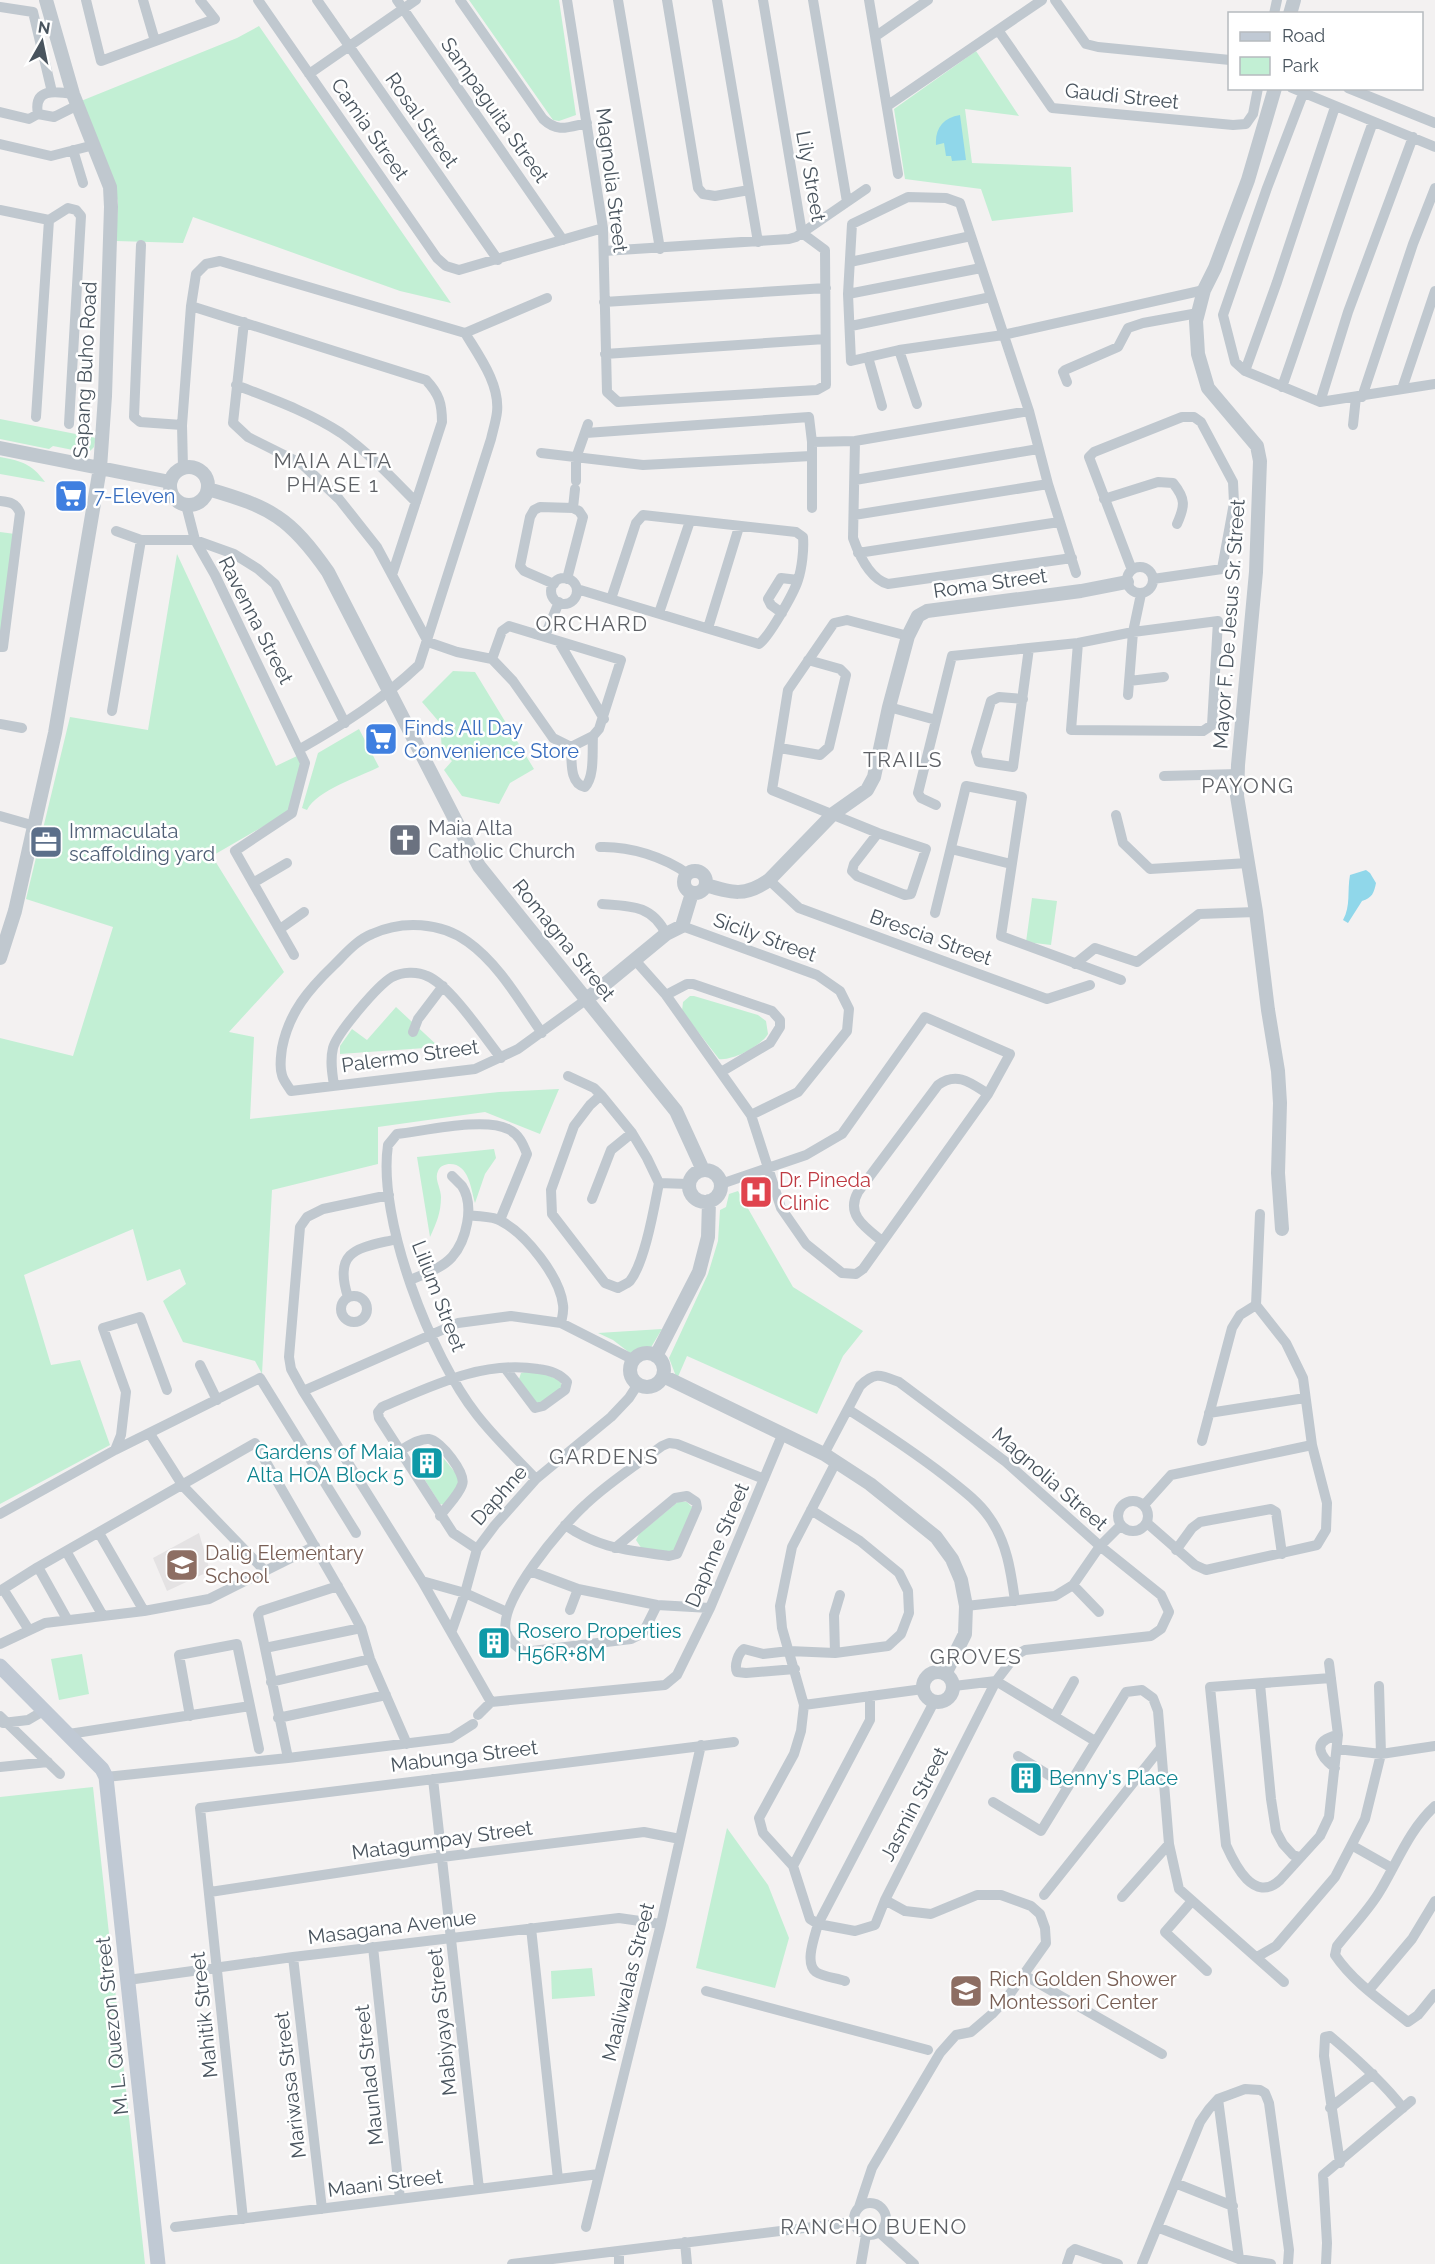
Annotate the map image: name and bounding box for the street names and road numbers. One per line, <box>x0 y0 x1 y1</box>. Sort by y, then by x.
street label: Sampaguita Street <box>436 33 554 187</box>
street label: Rosal Street <box>380 68 464 172</box>
street label: Camia Street <box>326 73 414 185</box>
street label: Gaudi Street <box>1064 78 1180 114</box>
street label: Magnolia Street <box>591 106 633 254</box>
street label: Lily Street <box>791 129 831 224</box>
street label: Sapang Buho Road <box>68 281 102 459</box>
street label: Mayor F. De Jesus Sr. Street <box>1208 498 1250 750</box>
street label: Ravenna Street <box>213 552 299 688</box>
street label: Roma Street <box>932 563 1049 603</box>
street label: Romagna Street <box>508 874 621 1006</box>
street label: Brescia Street <box>867 904 996 970</box>
street label: Sicily Street <box>710 907 820 967</box>
street label: Palermo Street <box>340 1034 480 1078</box>
street label: Lilium Street <box>407 1237 471 1355</box>
street label: Magnolia Street <box>987 1422 1113 1536</box>
street label: Daphne <box>466 1460 532 1530</box>
street label: Daphne Street <box>680 1479 754 1611</box>
street label: Mabunga Street <box>389 1735 539 1777</box>
street label: Jasmin Street <box>875 1743 953 1865</box>
street label: Matagumpay Street <box>350 1815 534 1865</box>
street label: Maaliwalas Street <box>597 1900 659 2064</box>
street label: Masagana Avenue <box>306 1905 478 1949</box>
street label: M. L. Quezon Street <box>91 1935 133 2116</box>
street label: Mabiyaya Street <box>422 1947 462 2097</box>
street label: Mahitik Street <box>185 1951 223 2079</box>
street label: Maunlad Street <box>350 2003 388 2146</box>
street label: Mariwasa Street <box>269 2010 311 2160</box>
street label: Maani Street <box>326 2164 444 2202</box>

